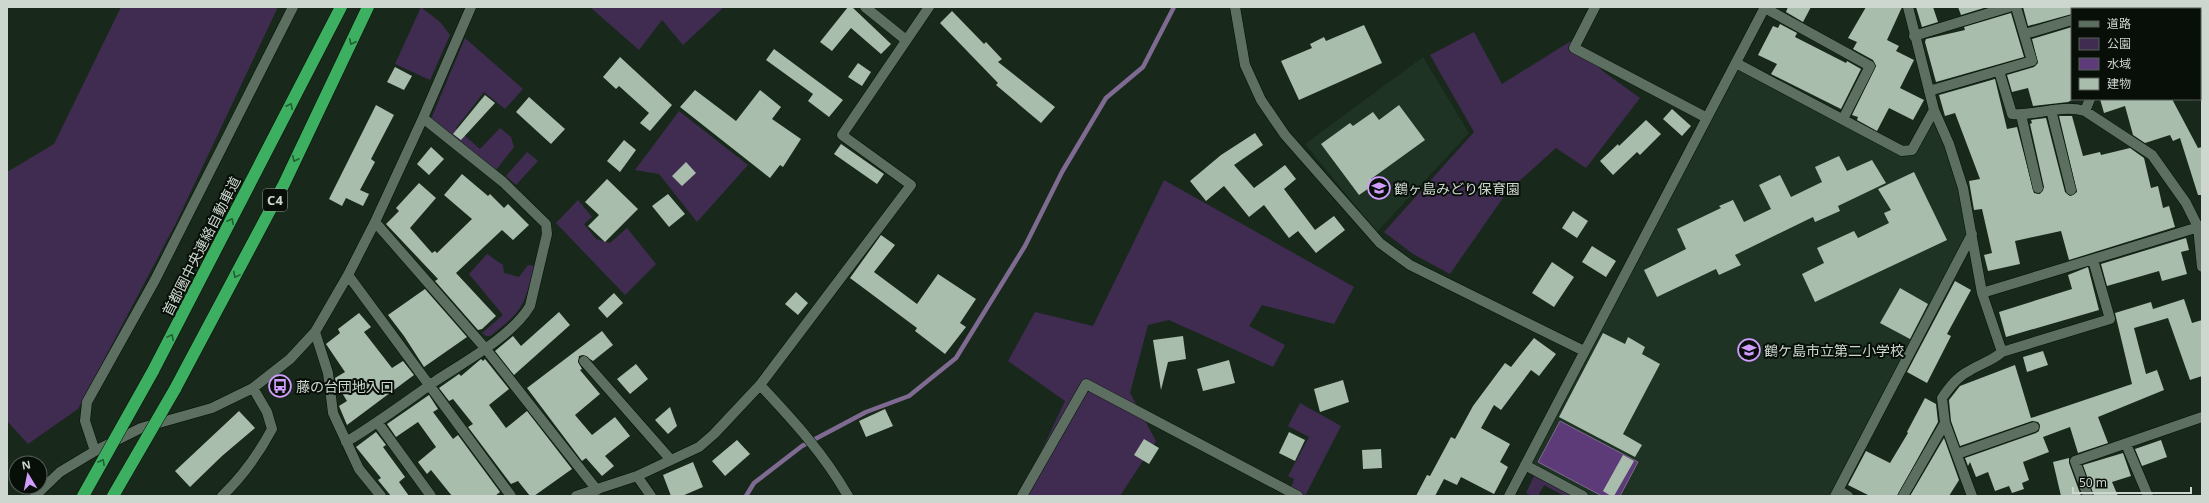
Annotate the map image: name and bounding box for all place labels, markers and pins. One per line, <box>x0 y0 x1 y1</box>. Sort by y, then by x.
school or university icon: 鶴ヶ島みどり保育園 <box>1366 175 1392 201</box>
place label: 鶴ヶ島みどり保育園 <box>1394 179 1520 198</box>
school or university icon: 鶴ケ島市立第二小学校 <box>1736 337 1762 363</box>
place label: 鶴ケ島市立第二小学校 <box>1764 341 1904 360</box>
bus stop icon: 藤の台団地入口 <box>267 373 293 399</box>
place label: 藤の台団地入口 <box>296 377 394 396</box>

